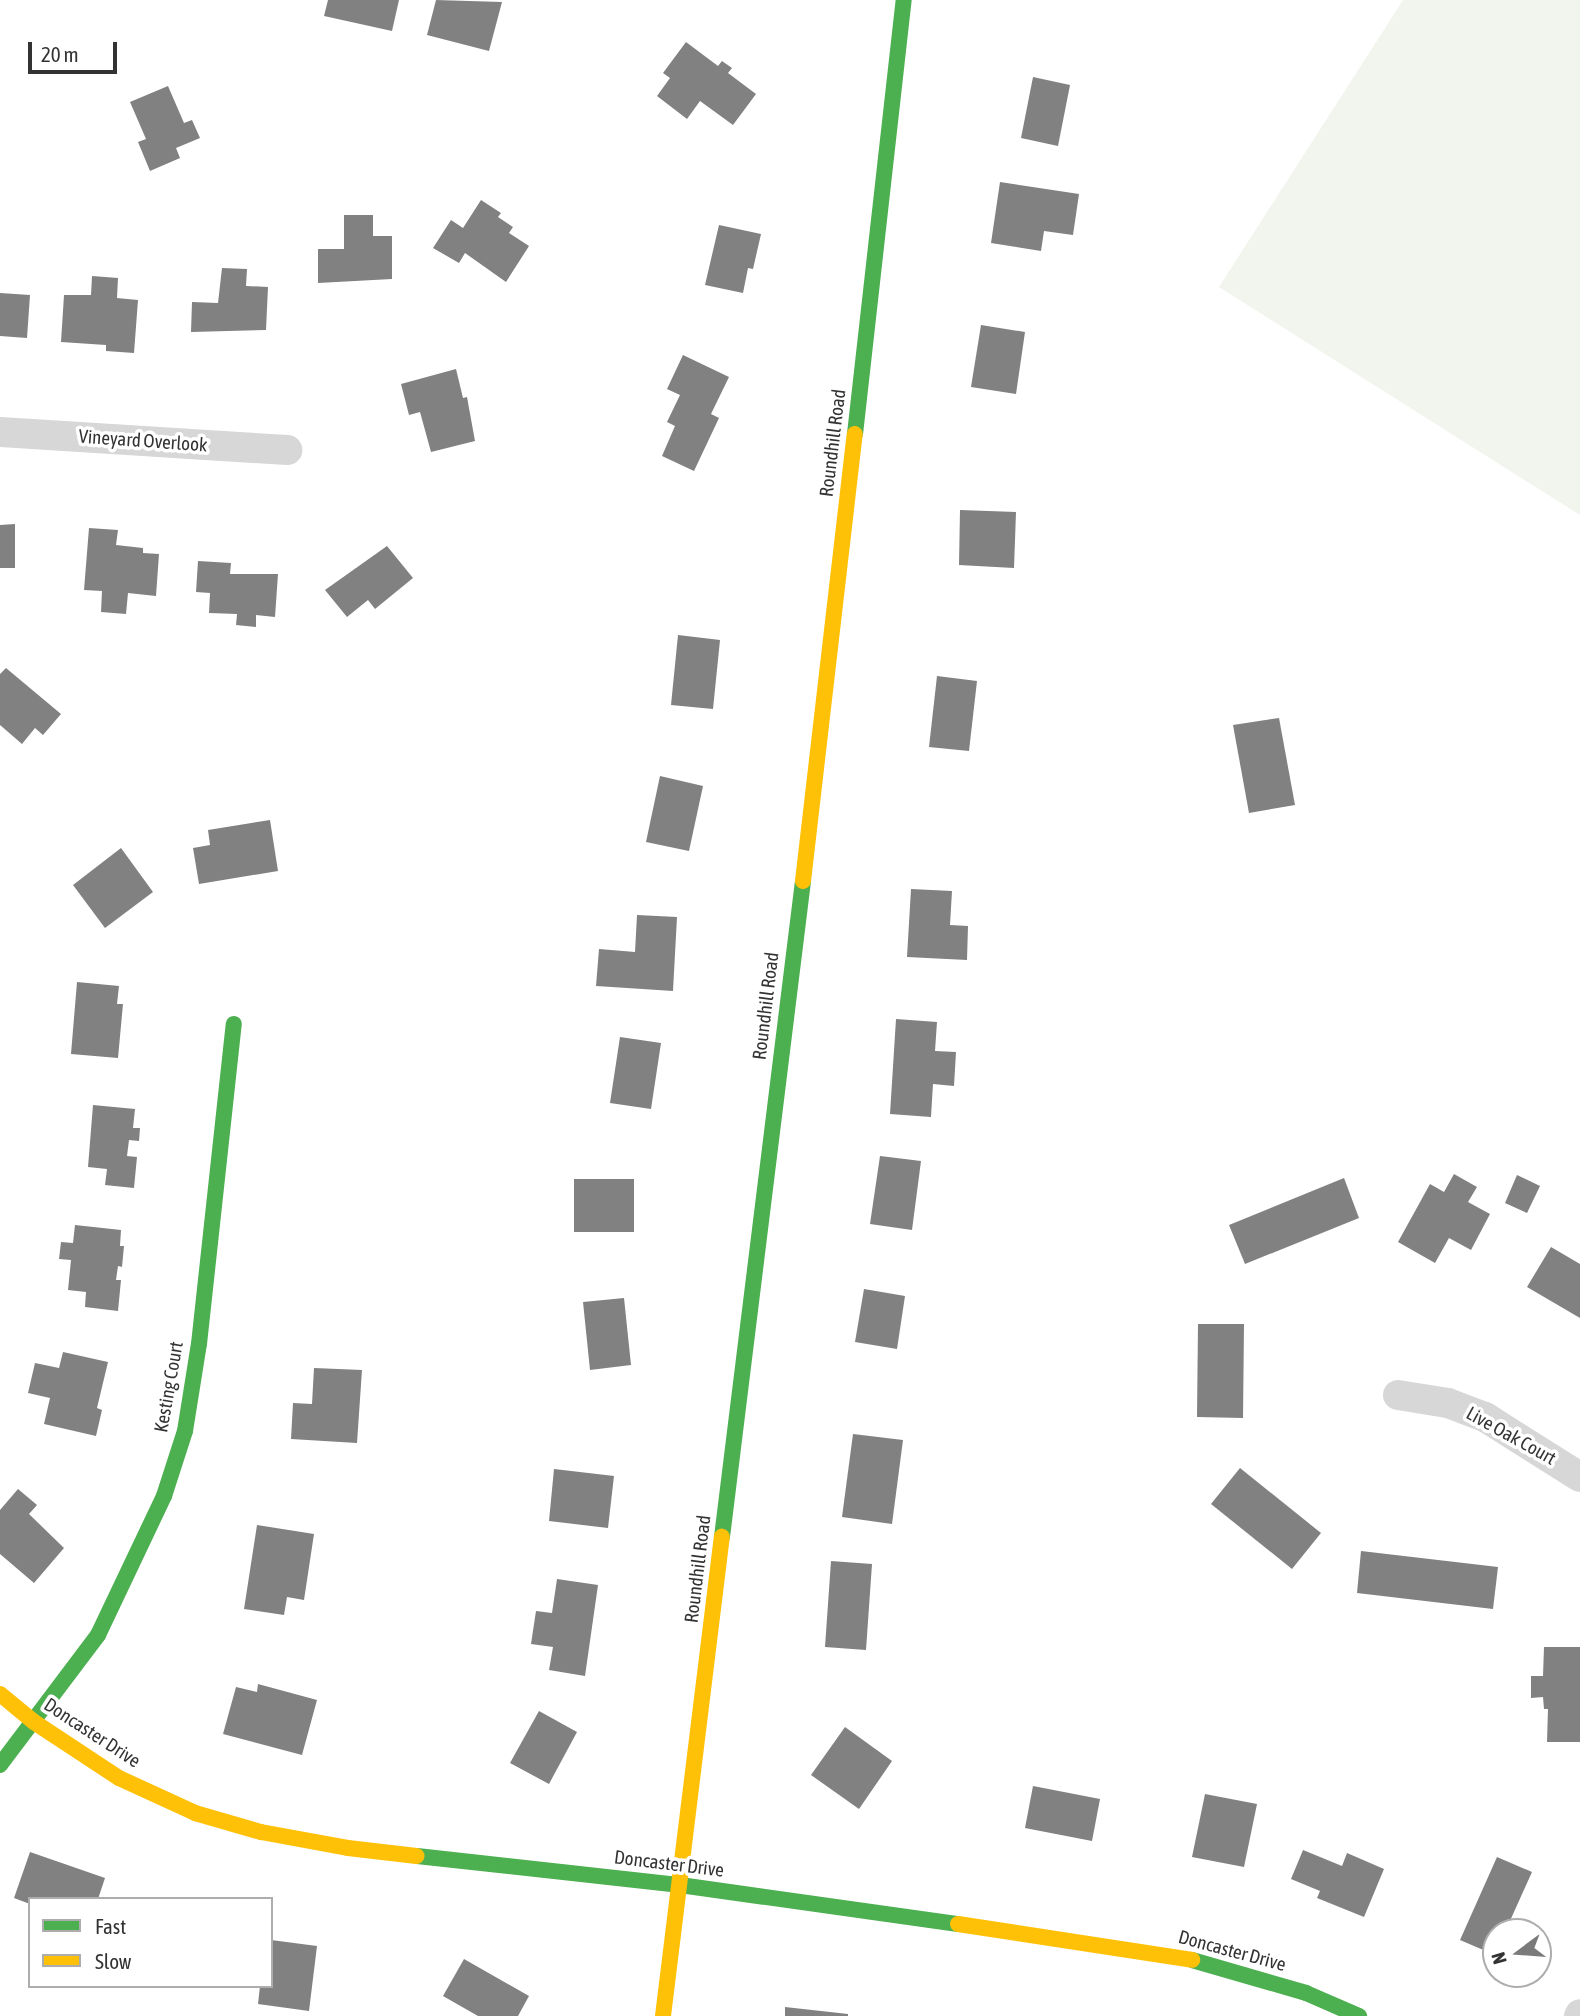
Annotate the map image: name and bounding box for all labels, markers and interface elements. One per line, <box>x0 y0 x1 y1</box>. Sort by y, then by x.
scale bar <box>32 28 121 72</box>
text: 20 m <box>41 42 79 66</box>
street label: Roundhill Road <box>815 388 851 498</box>
street label: Vineyard Overlook <box>78 425 208 457</box>
street label: Roundhill Road <box>748 951 784 1061</box>
street label: Kesting Court <box>150 1340 188 1434</box>
street label: Live Oak Court <box>1462 1402 1560 1470</box>
street label: Roundhill Road <box>680 1514 716 1624</box>
street label: Doncaster Drive <box>40 1693 144 1773</box>
street label: Doncaster Drive <box>613 1846 725 1882</box>
legend <box>28 1897 273 1988</box>
text: Fast <box>95 1914 126 1938</box>
north arrow <box>1482 1918 1552 1988</box>
street label: Doncaster Drive <box>1176 1926 1288 1976</box>
text: Slow <box>95 1949 131 1973</box>
text: N <box>1487 1950 1511 1967</box>

